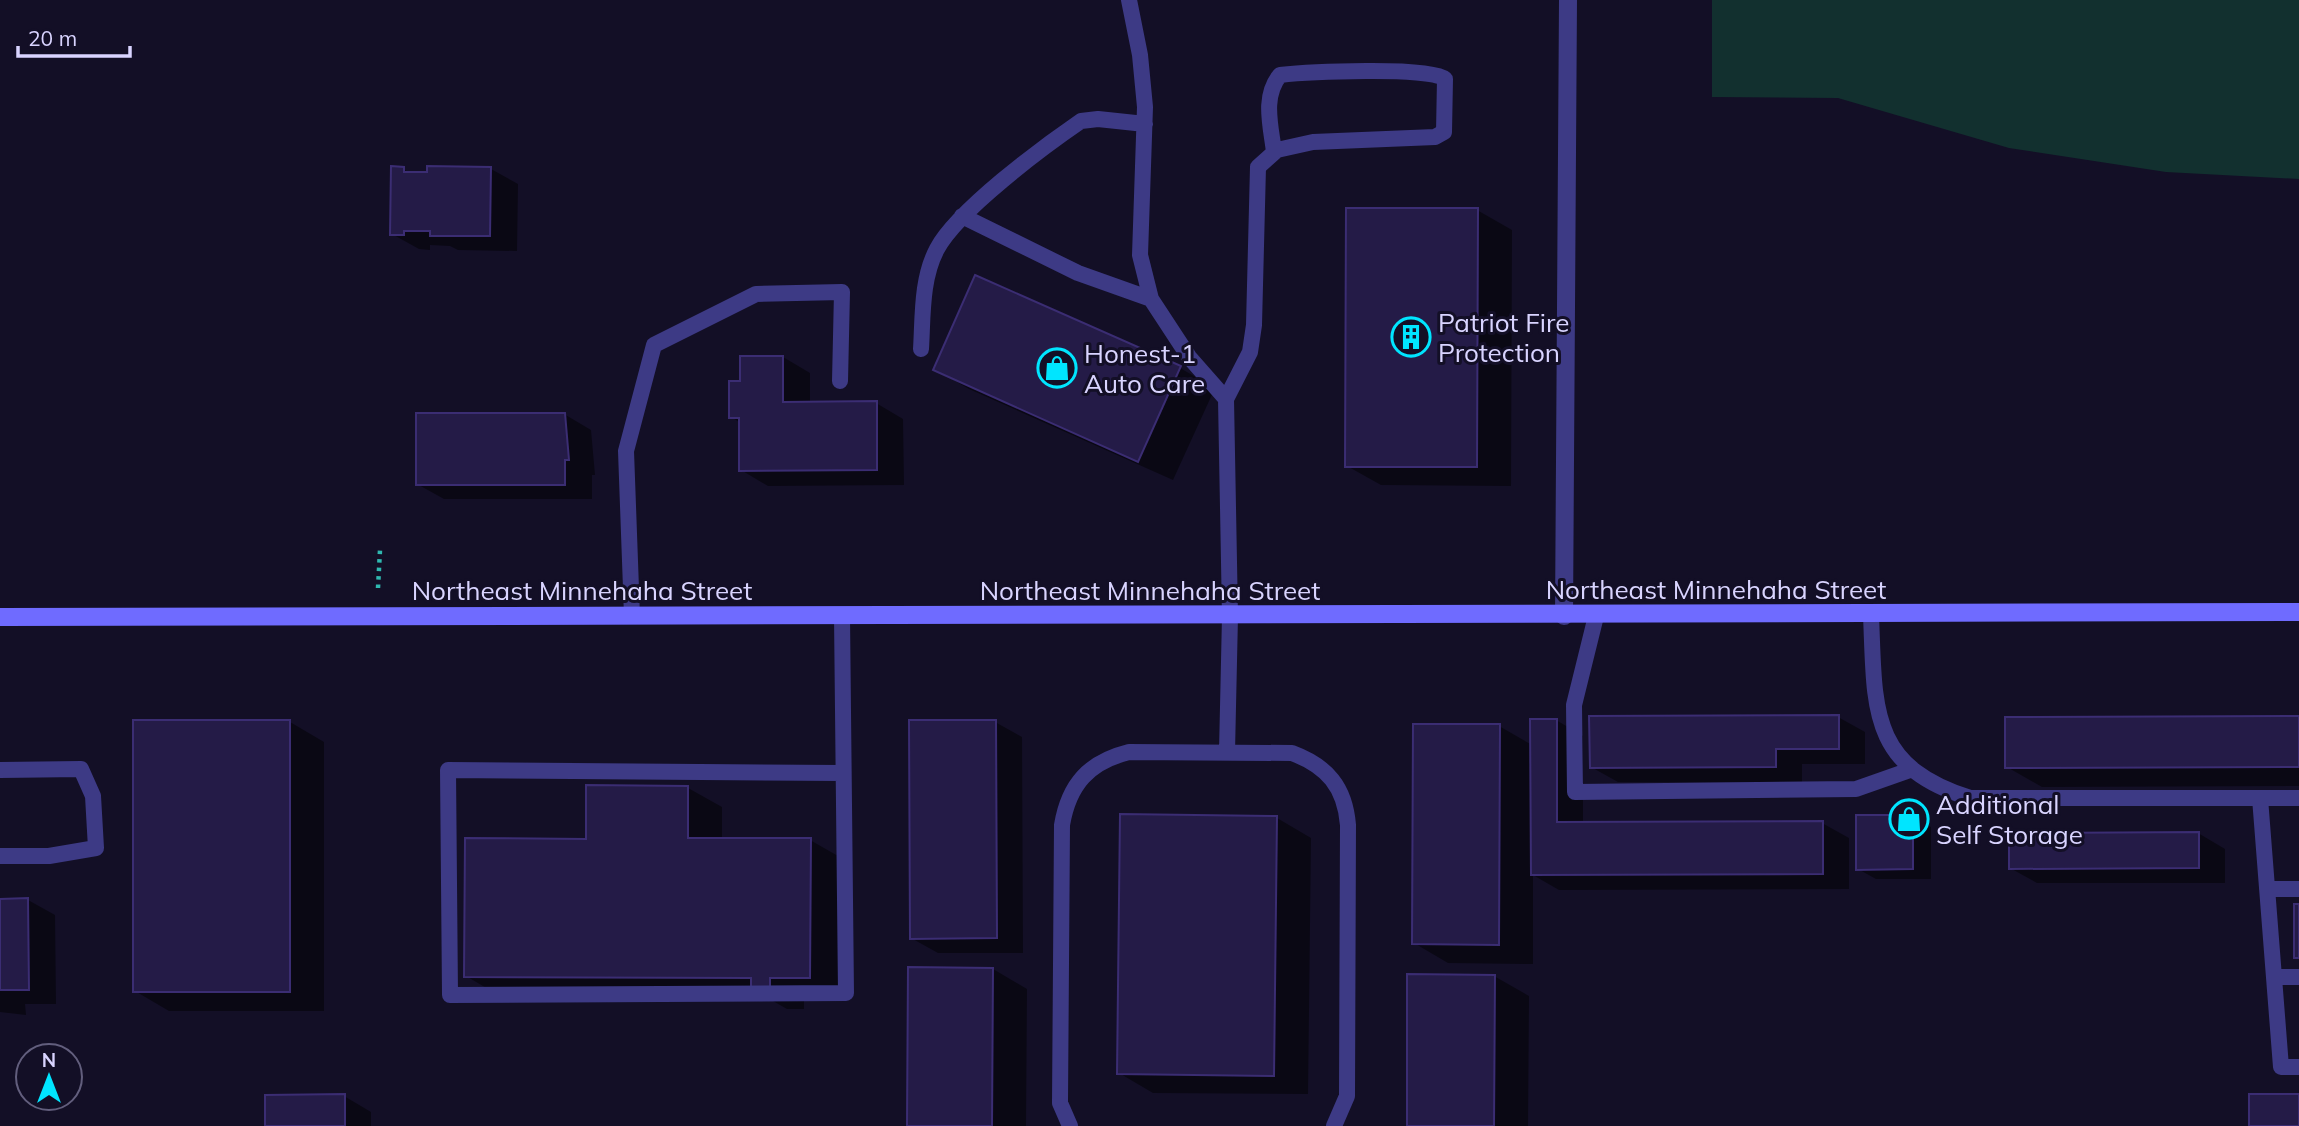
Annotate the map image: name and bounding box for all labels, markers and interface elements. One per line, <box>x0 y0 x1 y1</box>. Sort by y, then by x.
scale bar <box>18 14 130 58</box>
text: 20 m <box>28 25 77 51</box>
place label: Patriot Fire Protection <box>1438 306 1569 369</box>
building icon: Patriot Fire Protection <box>1390 316 1432 358</box>
place label: Honest-1 Auto Care <box>1084 337 1205 400</box>
shop icon: Honest-1 Auto Care <box>1036 347 1078 389</box>
street label: Northeast Minnehaha Street <box>1546 573 1886 606</box>
street label: Northeast Minnehaha Street <box>412 574 752 607</box>
street label: Northeast Minnehaha Street <box>980 574 1320 607</box>
place label: Additional Self Storage <box>1936 788 2083 851</box>
shop icon: Additional Self Storage <box>1888 798 1930 840</box>
north arrow <box>14 1042 84 1112</box>
text: N <box>42 1048 56 1072</box>

